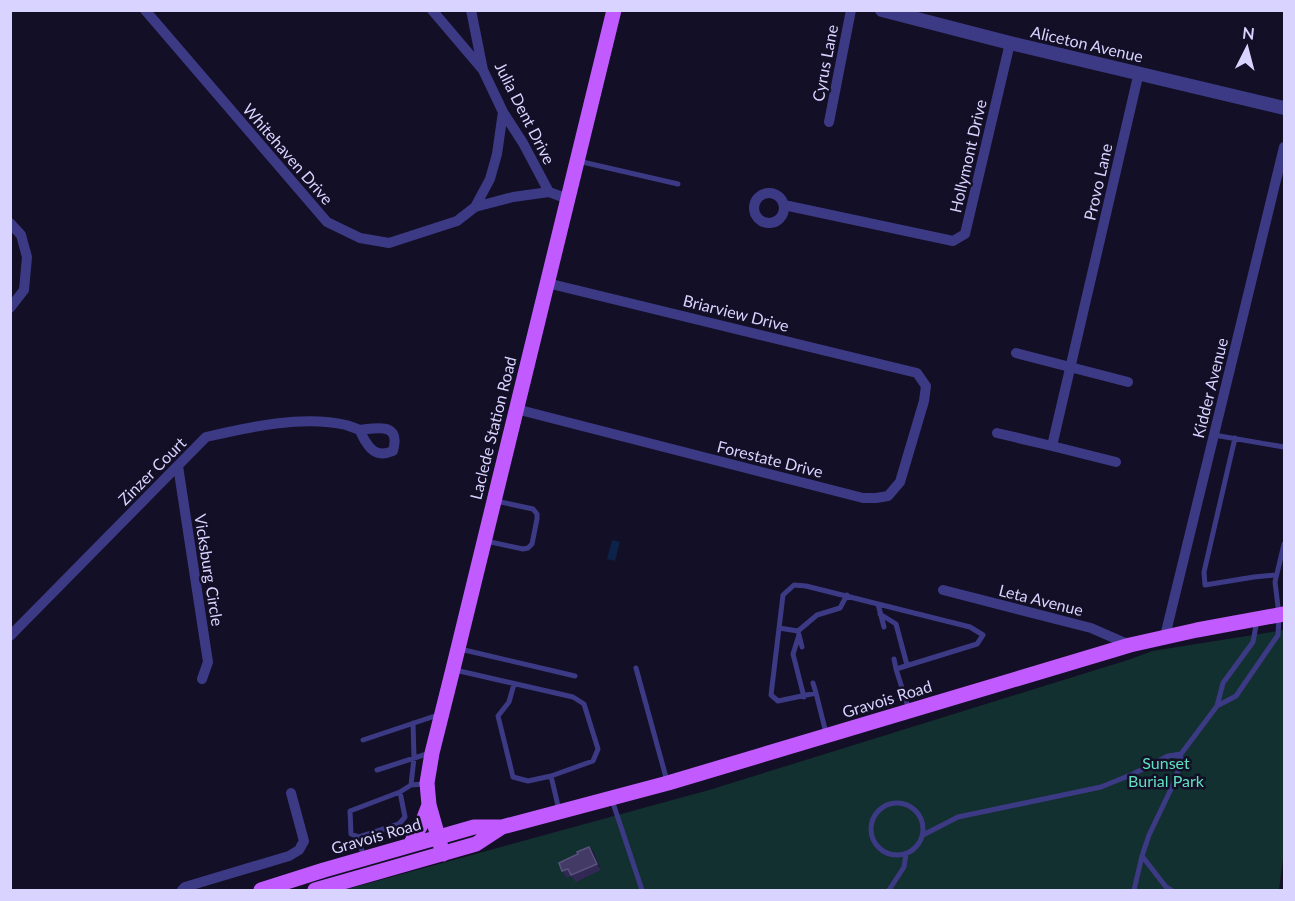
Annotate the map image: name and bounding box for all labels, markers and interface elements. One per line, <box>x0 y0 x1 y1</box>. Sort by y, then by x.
north arrow <box>1217 18 1277 78</box>
street label: Aliceton Avenue <box>1029 21 1145 66</box>
text: N <box>1241 22 1256 43</box>
street label: Cyrus Lane <box>808 23 841 103</box>
street label: Julia Dent Drive <box>491 58 559 167</box>
street label: Hollymont Drive <box>945 97 990 214</box>
street label: Whitehaven Drive <box>239 99 337 208</box>
street label: Provo Lane <box>1079 141 1116 222</box>
street label: Briarview Drive <box>681 290 791 335</box>
street label: Kidder Avenue <box>1188 336 1231 440</box>
street label: Laclede Station Road <box>466 354 520 501</box>
street label: Zinzer Court <box>114 433 190 508</box>
street label: Forestate Drive <box>715 436 825 481</box>
street label: Vicksburg Circle <box>191 513 228 627</box>
street label: Leta Avenue <box>997 580 1085 619</box>
street label: Gravois Road <box>840 676 934 721</box>
park label: Sunset Burial Park <box>1128 753 1205 790</box>
street label: Gravois Road <box>329 814 423 857</box>

